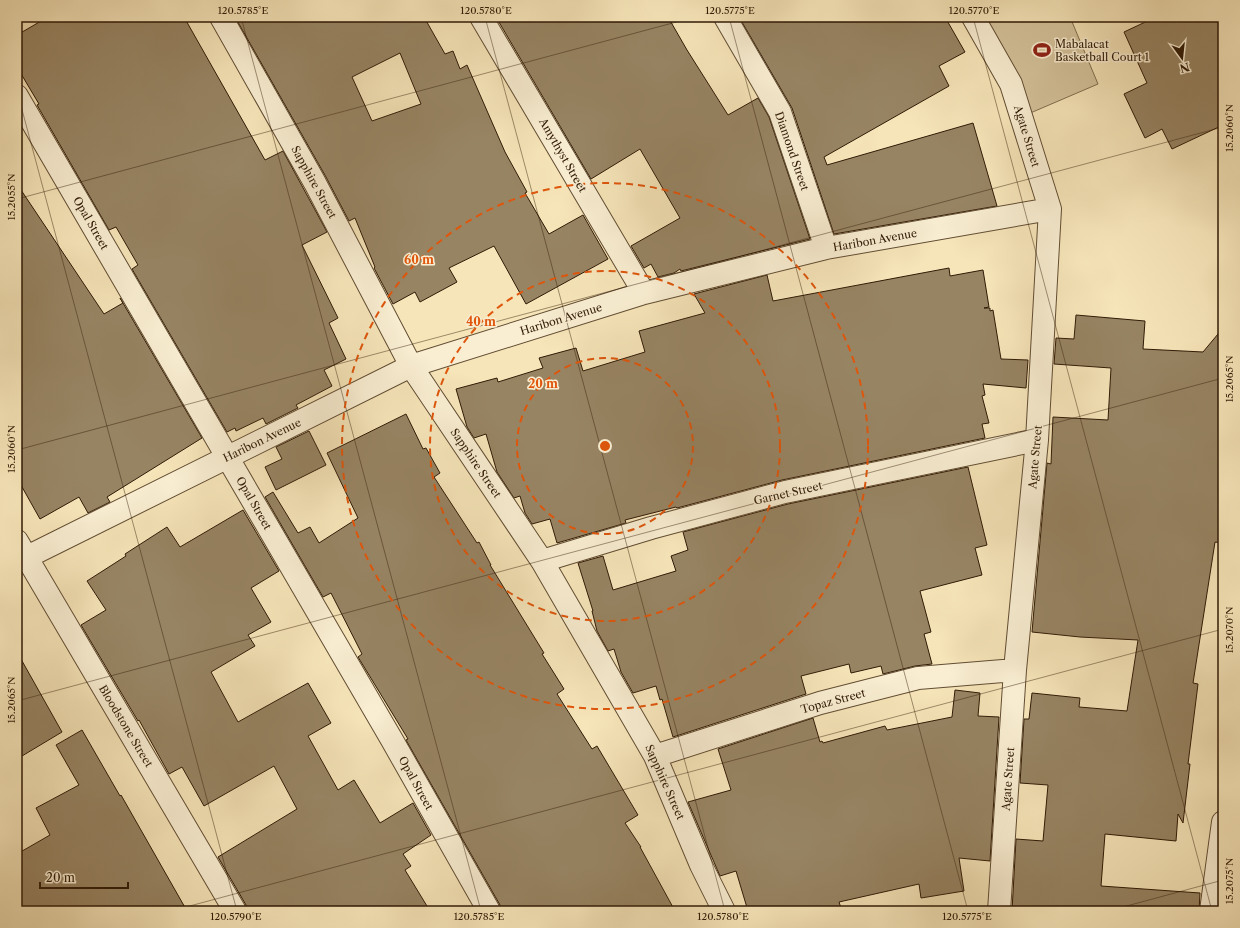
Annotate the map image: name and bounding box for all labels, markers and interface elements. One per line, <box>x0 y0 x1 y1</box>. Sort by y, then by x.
text: 120.5785°E <box>218 4 268 17</box>
text: 120.5780°E <box>460 4 512 17</box>
text: 120.5775°E <box>705 4 755 17</box>
text: 120.5770°E <box>949 4 999 17</box>
place label: Mabalacat Basketball Court 1 <box>1055 37 1150 64</box>
north arrow <box>1162 38 1202 78</box>
sports icon: Mabalacat Basketball Court 1 <box>1032 40 1052 60</box>
text: N <box>1178 60 1191 76</box>
street label: Agate Street <box>1011 102 1043 169</box>
text: 15.2060°N <box>1223 104 1236 152</box>
street label: Diamond Street <box>772 110 812 192</box>
street label: Amythyst Street <box>536 115 590 195</box>
street label: Sapphire Street <box>288 143 340 221</box>
text: 15.2055°N <box>5 174 18 220</box>
street label: Opal Street <box>70 194 112 252</box>
street label: Haribon Avenue <box>832 226 918 254</box>
text: 60 m <box>404 252 434 267</box>
street label: Haribon Avenue <box>518 300 604 338</box>
text: 40 m <box>466 314 496 329</box>
text: 15.2065°N <box>1223 355 1236 403</box>
text: 20 m <box>528 376 558 391</box>
street label: Haribon Avenue <box>221 415 303 465</box>
street label: Agate Street <box>1025 424 1045 490</box>
text: 15.2060°N <box>5 425 18 473</box>
street label: Sapphire Street <box>448 426 504 501</box>
centre of rings <box>598 439 612 453</box>
street label: Opal Street <box>233 474 275 532</box>
street label: Garnet Street <box>752 478 824 508</box>
text: 15.2070°N <box>1223 606 1236 654</box>
text: 15.2065°N <box>5 676 18 724</box>
street label: Bloodstone Street <box>96 682 156 770</box>
street label: Topaz Street <box>799 686 867 716</box>
street label: Sapphire Street <box>642 742 688 822</box>
street label: Agate Street <box>999 747 1017 812</box>
street label: Opal Street <box>396 754 437 812</box>
text: 15.2075°N <box>1223 858 1236 904</box>
scale bar <box>40 864 128 890</box>
text: 20 m <box>46 870 75 885</box>
text: 120.5790°E <box>210 910 262 923</box>
text: 120.5785°E <box>454 910 504 923</box>
text: 120.5780°E <box>697 910 749 923</box>
text: 120.5775°E <box>942 910 992 923</box>

